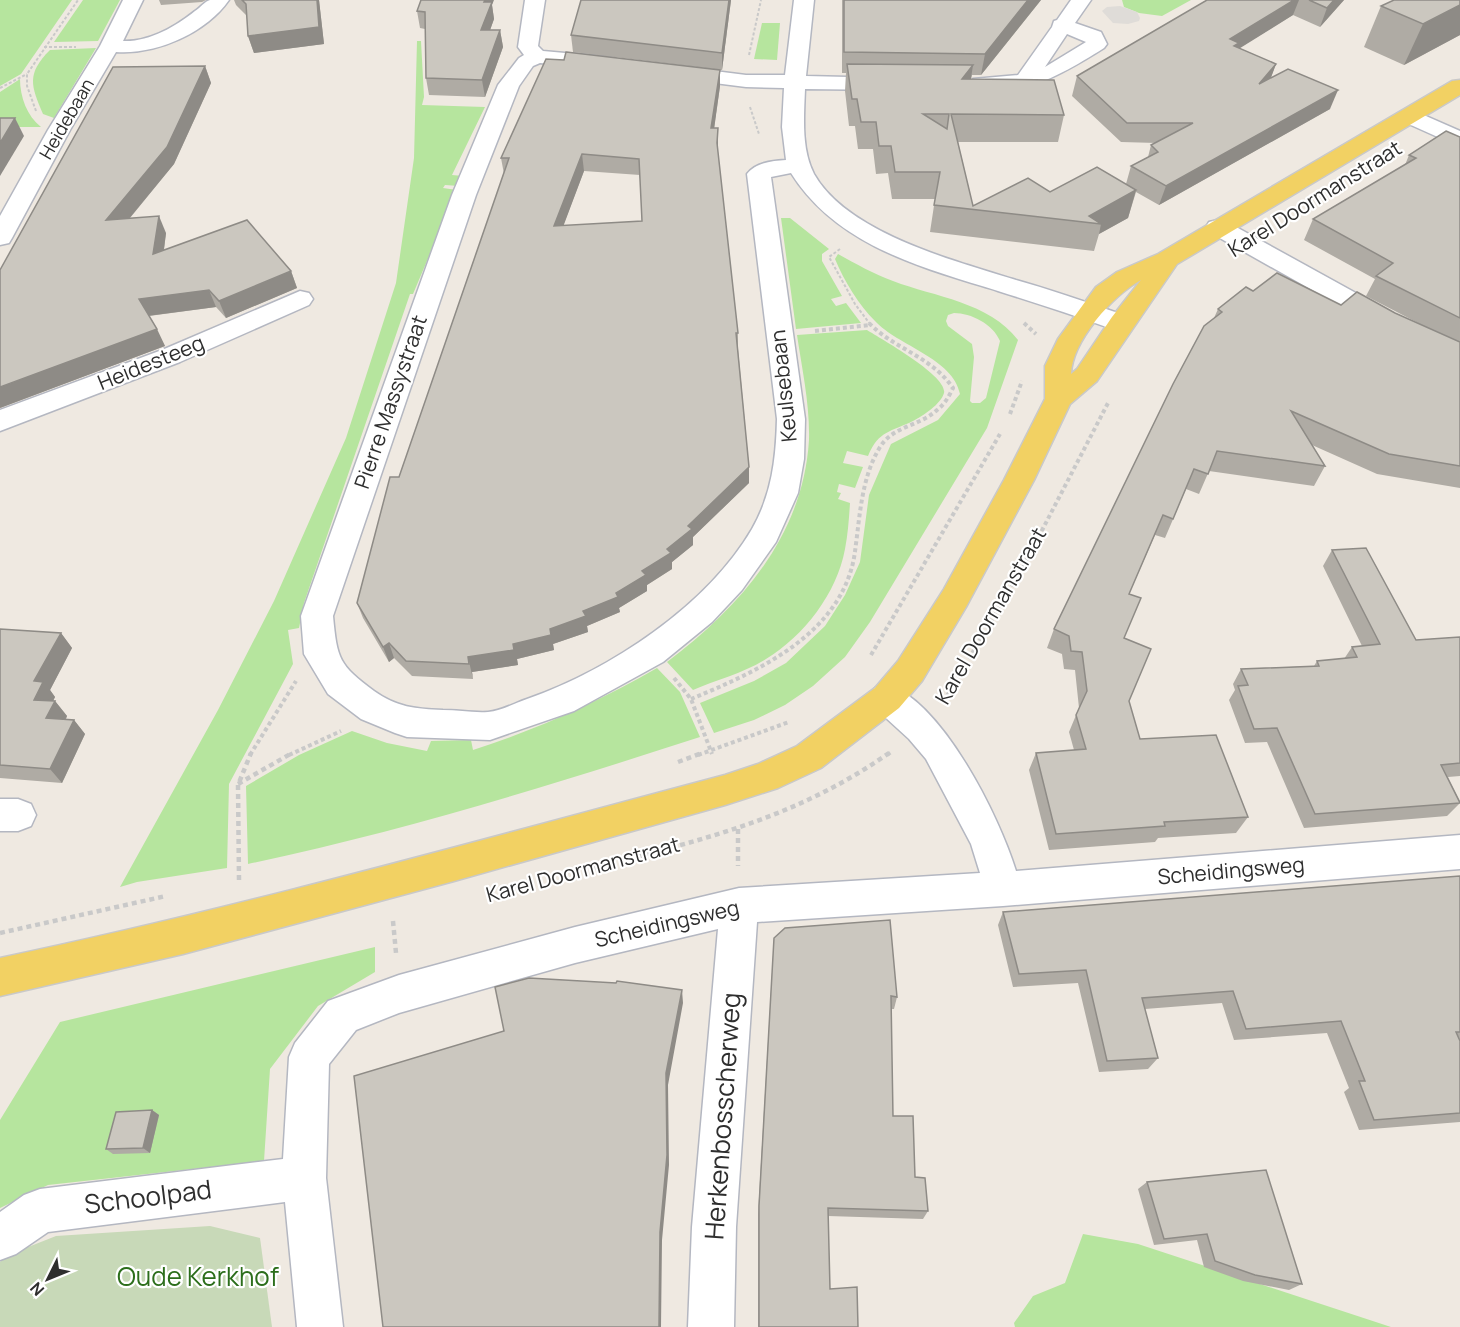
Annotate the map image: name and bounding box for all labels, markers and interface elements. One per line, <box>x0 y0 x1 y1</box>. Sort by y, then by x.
street label: Heidebaan <box>33 74 99 163</box>
street label: Karel Doormanstraat <box>1222 133 1407 263</box>
street label: Pierre Massystraat <box>347 311 433 492</box>
street label: Heidesteeg <box>93 328 208 396</box>
street label: Keulsebaan <box>763 329 803 444</box>
street label: Karel Doormanstraat <box>928 522 1052 709</box>
street label: Karel Doormanstraat <box>483 830 683 908</box>
street label: Scheidingsweg <box>1156 850 1306 890</box>
street label: Scheidingsweg <box>592 893 742 953</box>
street label: Herkenbosscherweg <box>695 991 749 1241</box>
street label: Schoolpad <box>82 1170 214 1222</box>
north arrow <box>18 1249 78 1309</box>
park label: Oude Kerkhof <box>117 1258 279 1294</box>
text: N <box>25 1278 49 1301</box>

